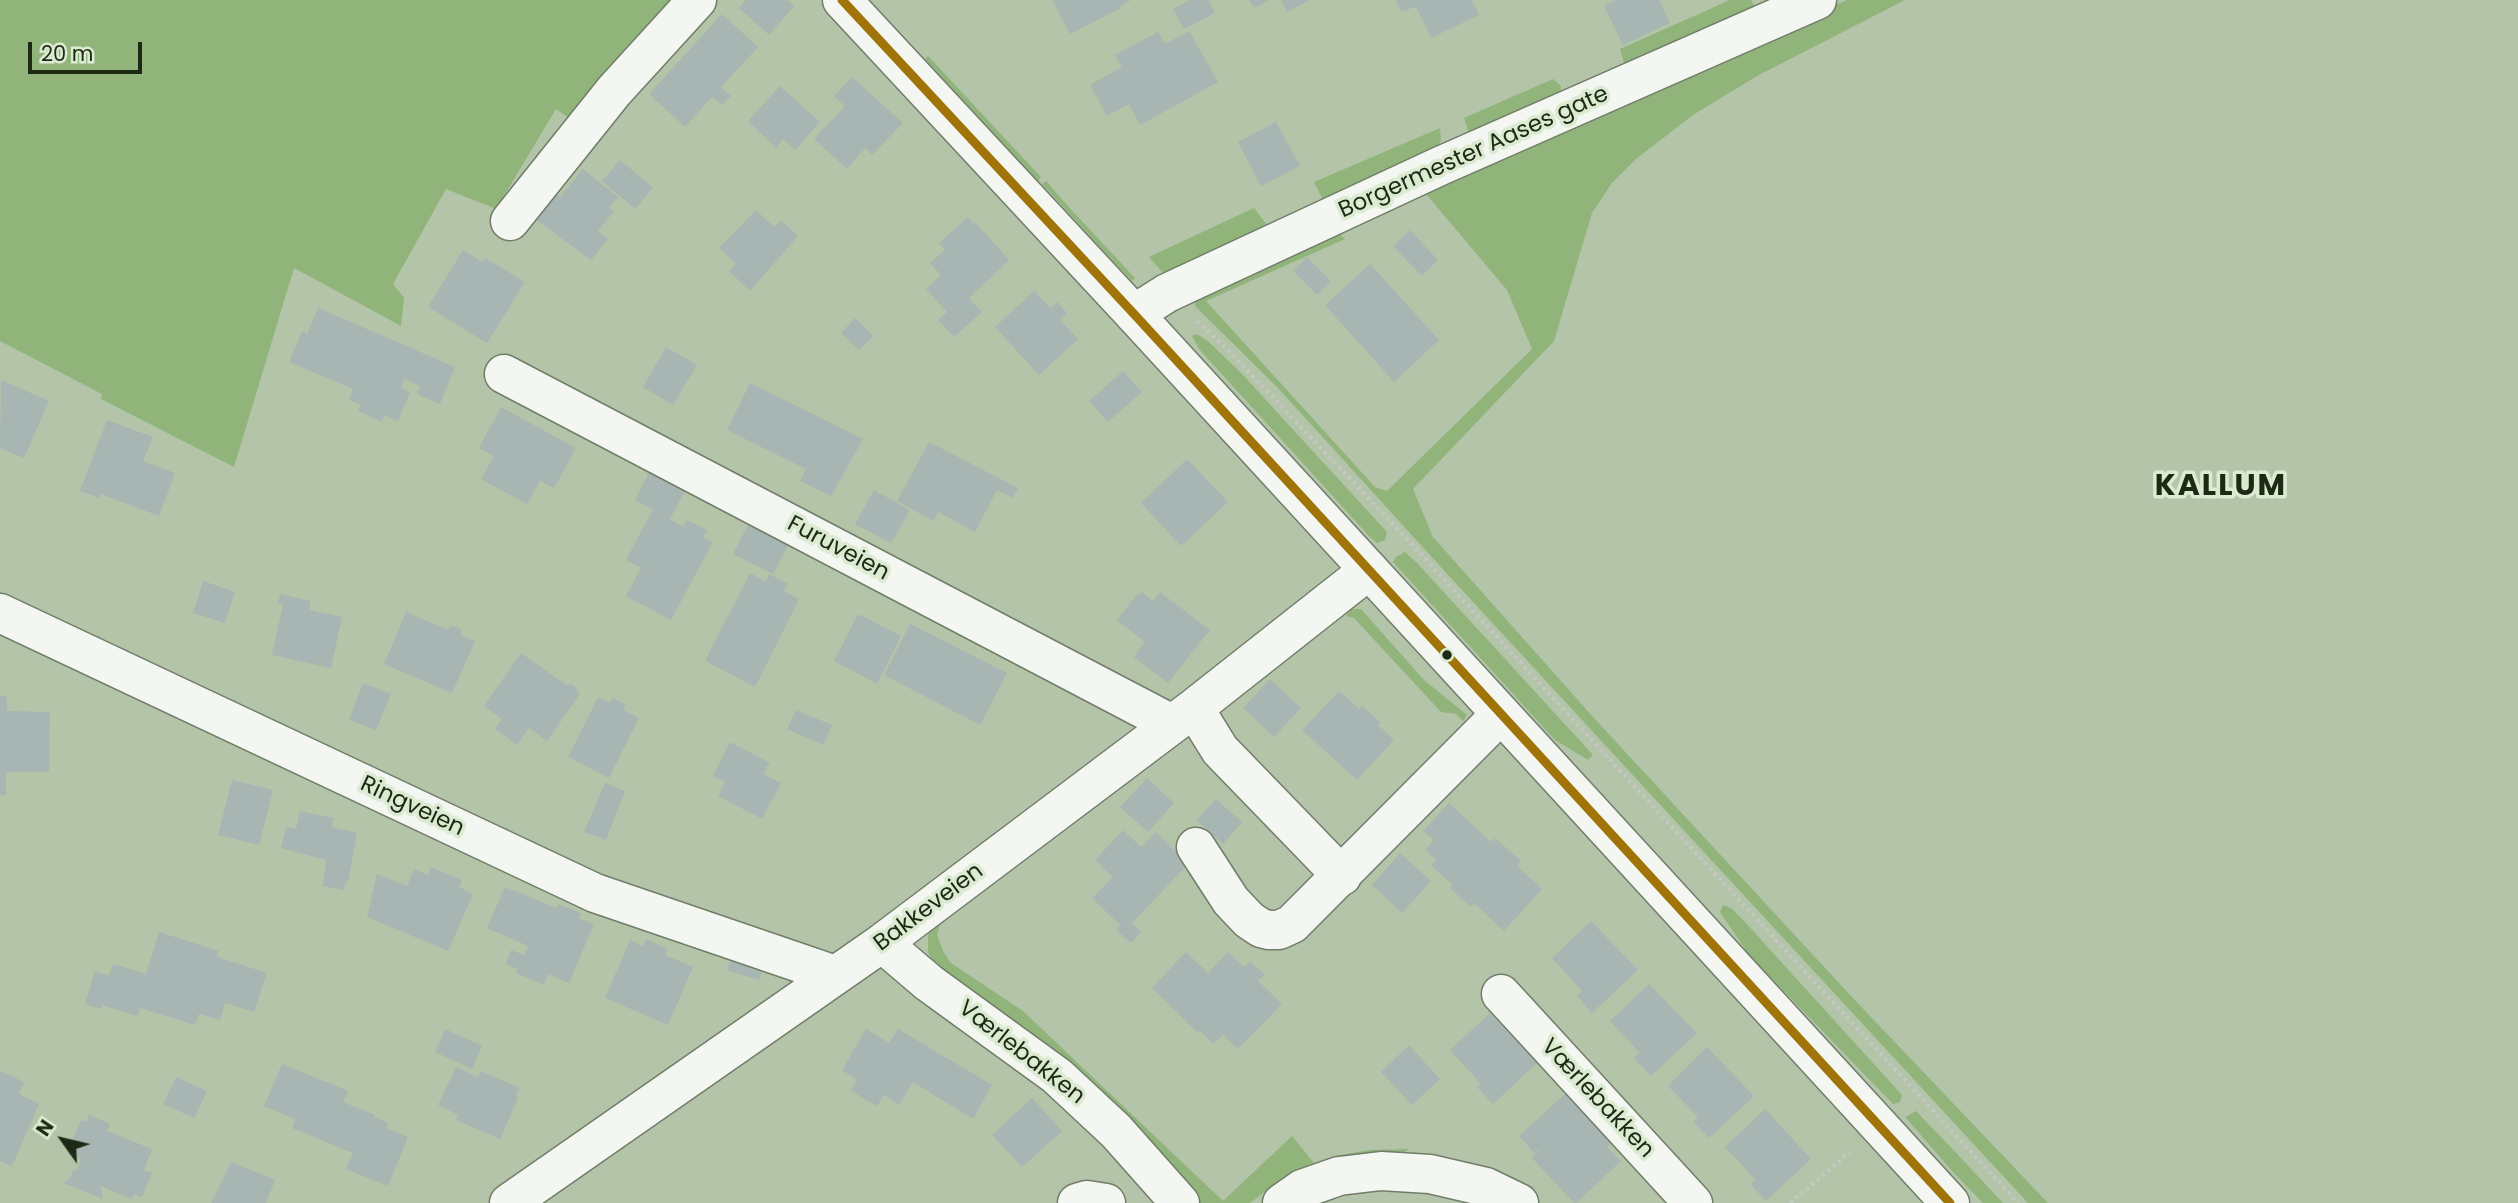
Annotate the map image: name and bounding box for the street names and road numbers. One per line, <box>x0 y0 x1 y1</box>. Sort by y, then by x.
street label: Borgermester Aases gate <box>1335 81 1613 225</box>
street label: Furuveien <box>782 511 894 587</box>
street label: Ringveien <box>356 771 468 843</box>
street label: Bakkeveien <box>869 858 989 958</box>
street label: Værlebakken <box>952 995 1090 1111</box>
street label: Værlebakken <box>1535 1034 1659 1164</box>

